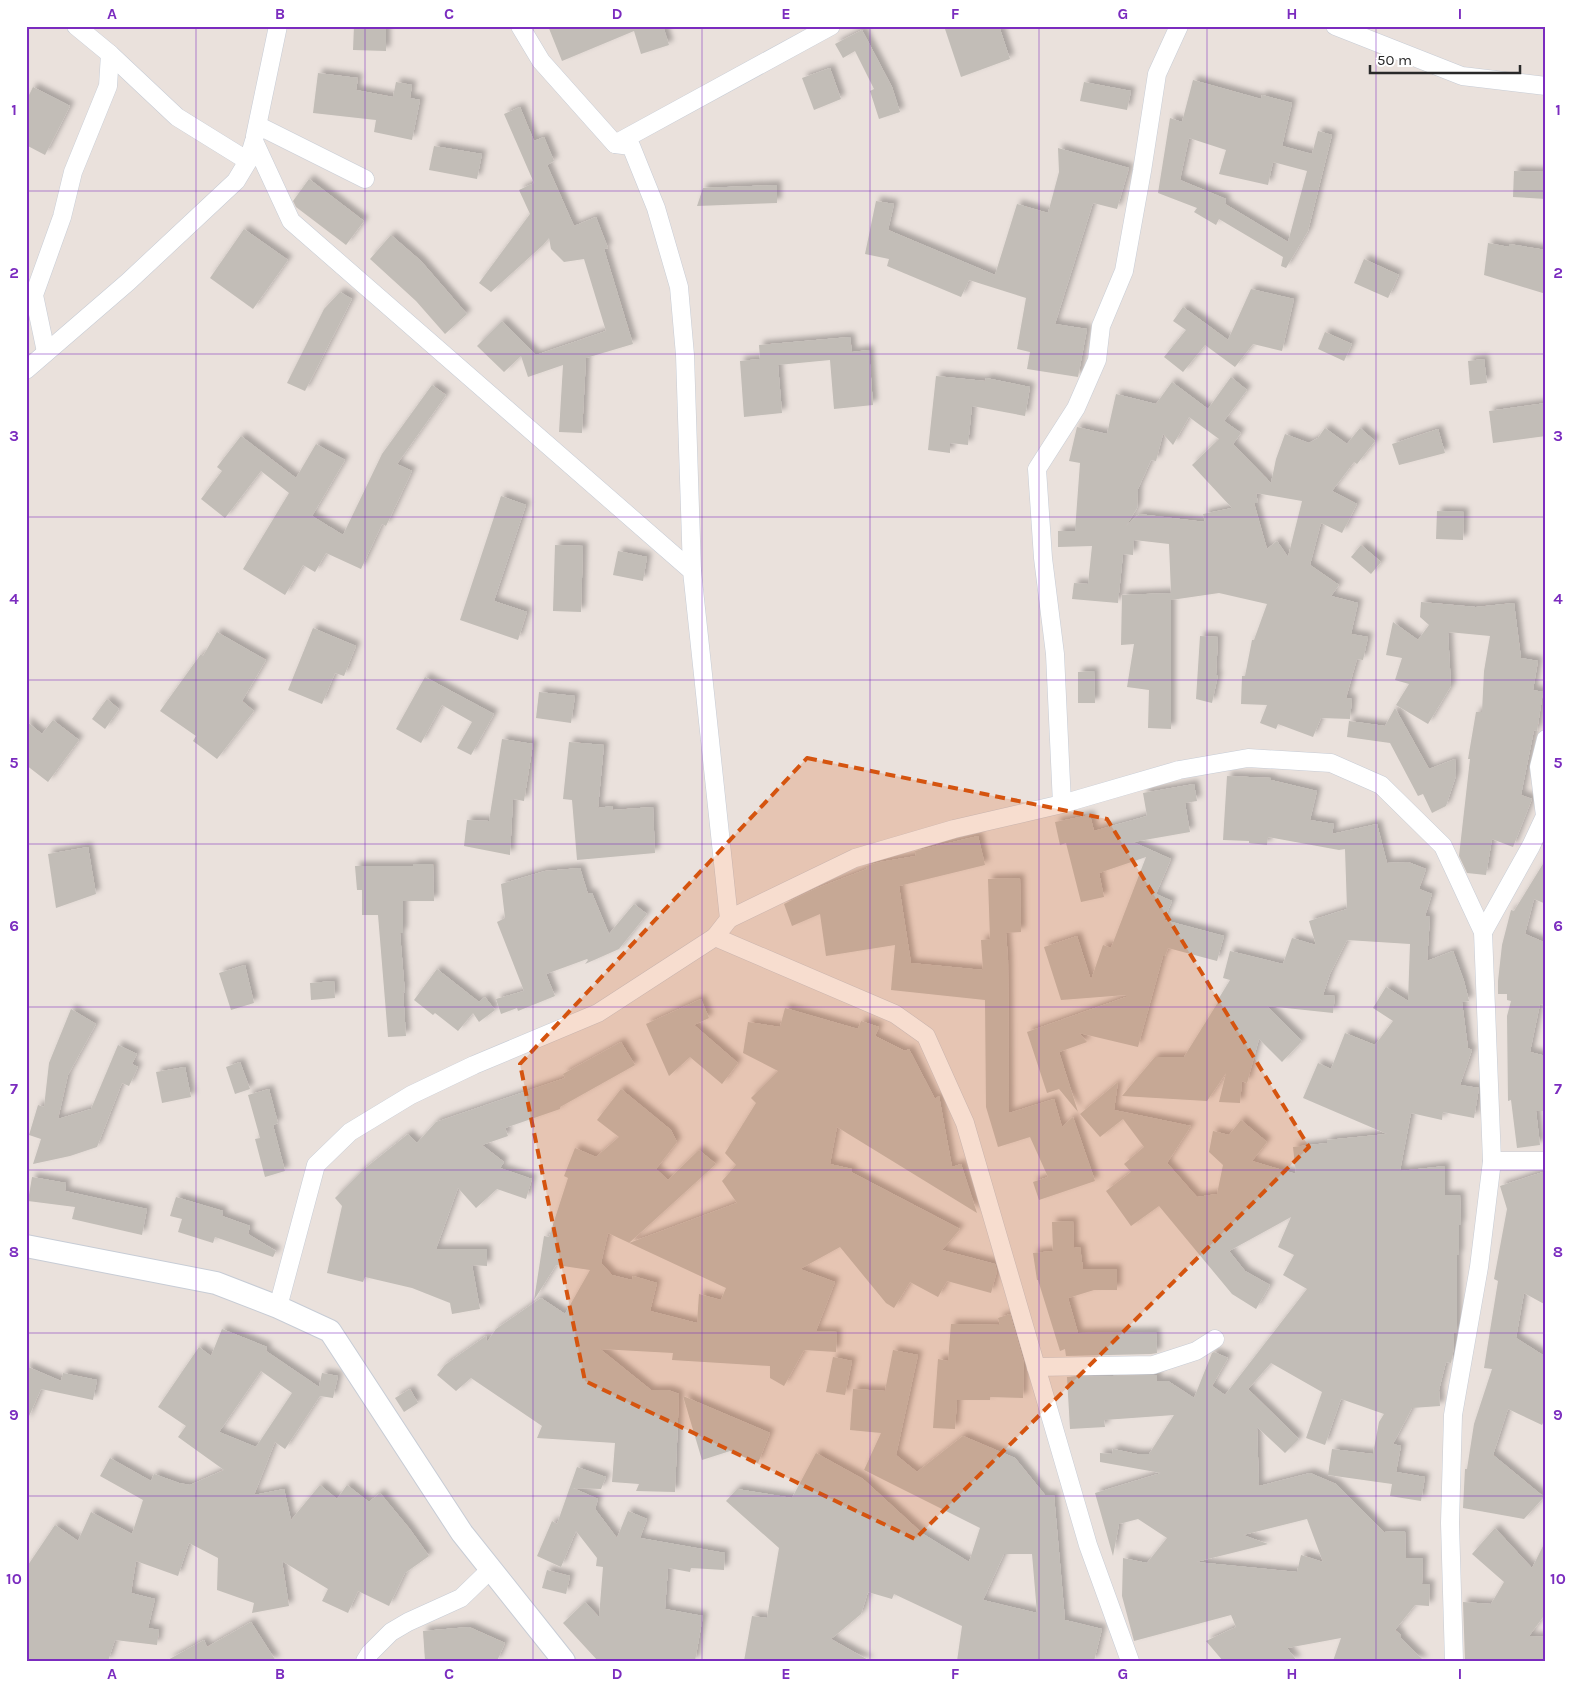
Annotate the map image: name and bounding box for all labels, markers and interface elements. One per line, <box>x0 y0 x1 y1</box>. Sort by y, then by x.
text: A <box>107 4 117 23</box>
text: B <box>275 4 285 23</box>
text: C <box>444 4 454 23</box>
text: D <box>612 4 623 23</box>
text: E <box>781 4 791 23</box>
text: F <box>951 4 960 23</box>
text: G <box>1118 4 1128 23</box>
text: H <box>1286 4 1298 23</box>
text: I <box>1458 4 1462 23</box>
scale bar <box>1370 42 1520 74</box>
text: 50 m <box>1377 51 1412 69</box>
text: 1 <box>11 100 17 119</box>
text: 1 <box>1555 100 1561 119</box>
text: 2 <box>9 263 19 282</box>
text: 2 <box>1553 263 1563 282</box>
text: 3 <box>9 426 19 445</box>
text: 3 <box>1553 426 1563 445</box>
text: 4 <box>9 589 19 608</box>
text: 4 <box>1553 589 1563 608</box>
text: 5 <box>9 753 19 772</box>
text: 5 <box>1553 753 1563 772</box>
text: 6 <box>9 916 19 935</box>
text: 6 <box>1553 916 1563 935</box>
text: 7 <box>10 1079 18 1098</box>
text: 7 <box>1554 1079 1562 1098</box>
text: 8 <box>9 1242 19 1261</box>
text: 8 <box>1553 1242 1563 1261</box>
text: 9 <box>9 1405 19 1424</box>
text: 9 <box>1553 1405 1563 1424</box>
text: 10 <box>6 1569 22 1588</box>
text: 10 <box>1550 1569 1566 1588</box>
text: A <box>107 1664 117 1683</box>
text: B <box>275 1664 285 1683</box>
text: C <box>444 1664 454 1683</box>
text: D <box>612 1664 623 1683</box>
text: E <box>781 1664 791 1683</box>
text: F <box>951 1664 960 1683</box>
text: G <box>1118 1664 1128 1683</box>
text: H <box>1286 1664 1298 1683</box>
text: I <box>1458 1664 1462 1683</box>

